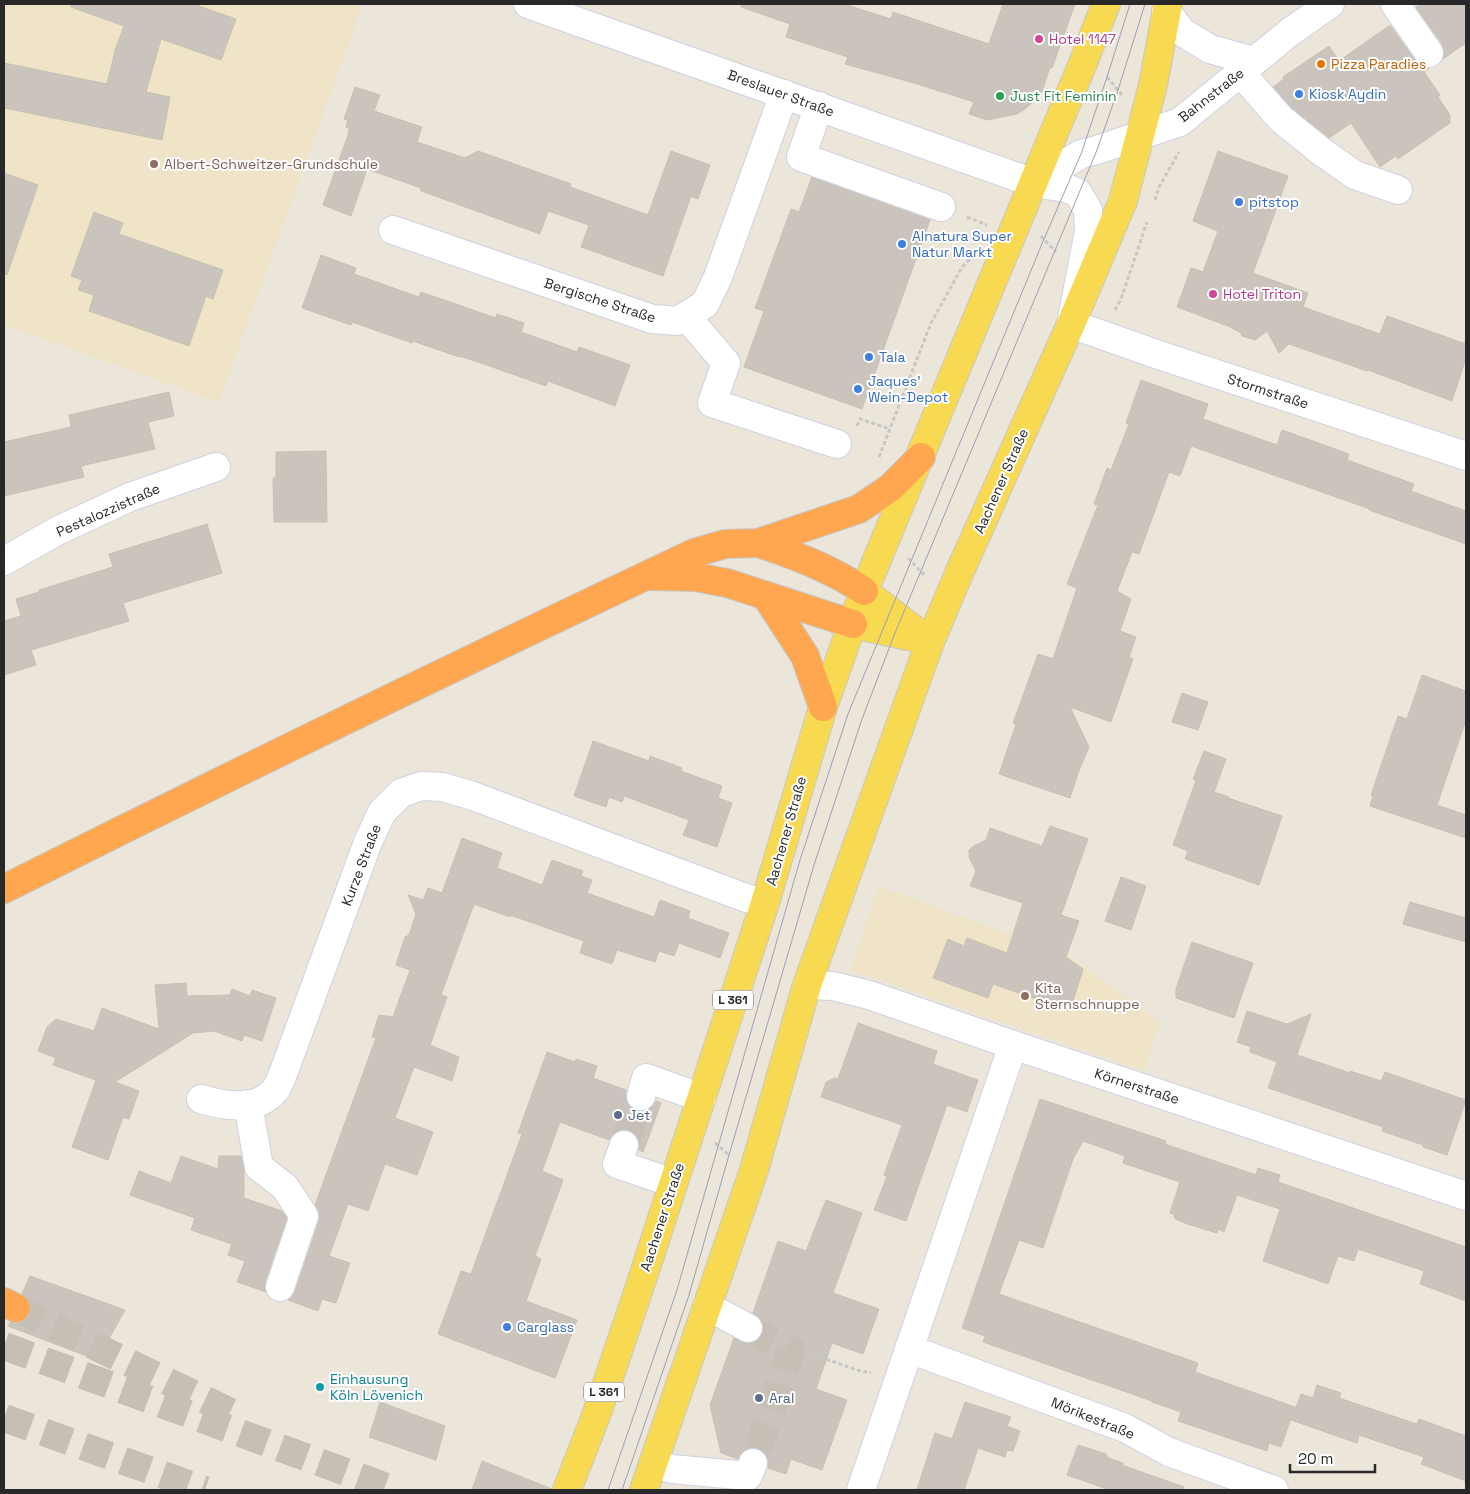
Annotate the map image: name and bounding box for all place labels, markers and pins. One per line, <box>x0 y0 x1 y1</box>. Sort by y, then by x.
place label: Hotel 1147 <box>1049 30 1116 48</box>
marker: Hotel 1147 <box>1033 33 1045 45</box>
place label: Pizza Paradies <box>1331 55 1426 73</box>
marker: Pizza Paradies <box>1315 58 1327 70</box>
place label: Kiosk Aydin <box>1309 85 1386 103</box>
place label: Just Fit Feminin <box>1010 87 1117 105</box>
marker: Kiosk Aydin <box>1293 88 1305 100</box>
marker: Just Fit Feminin <box>994 90 1006 102</box>
place label: Albert-Schweitzer-Grundschule <box>164 155 378 173</box>
marker: Albert-Schweitzer-Grundschule <box>148 158 160 170</box>
place label: pitstop <box>1249 193 1299 211</box>
marker: pitstop <box>1233 196 1245 208</box>
place label: Alnatura Super Natur Markt <box>912 227 1012 261</box>
marker: Alnatura Super Natur Markt <box>896 238 908 250</box>
place label: Hotel Triton <box>1223 285 1301 303</box>
marker: Hotel Triton <box>1207 288 1219 300</box>
place label: Tala <box>879 348 906 366</box>
marker: Tala <box>863 351 875 363</box>
place label: Jaques' Wein-Depot <box>868 372 948 406</box>
marker: Jaques' Wein-Depot <box>852 383 864 395</box>
place label: Kita Sternschnuppe <box>1035 979 1140 1013</box>
marker: Kita Sternschnuppe <box>1019 990 1031 1002</box>
place label: Jet <box>628 1106 650 1124</box>
marker: Jet <box>612 1109 624 1121</box>
place label: Carglass <box>517 1318 574 1336</box>
marker: Carglass <box>501 1321 513 1333</box>
place label: Einhausung Köln Lövenich <box>330 1370 423 1404</box>
marker: Einhausung Köln Lövenich <box>314 1381 326 1393</box>
place label: Aral <box>769 1389 794 1407</box>
marker: Aral <box>753 1392 765 1404</box>

